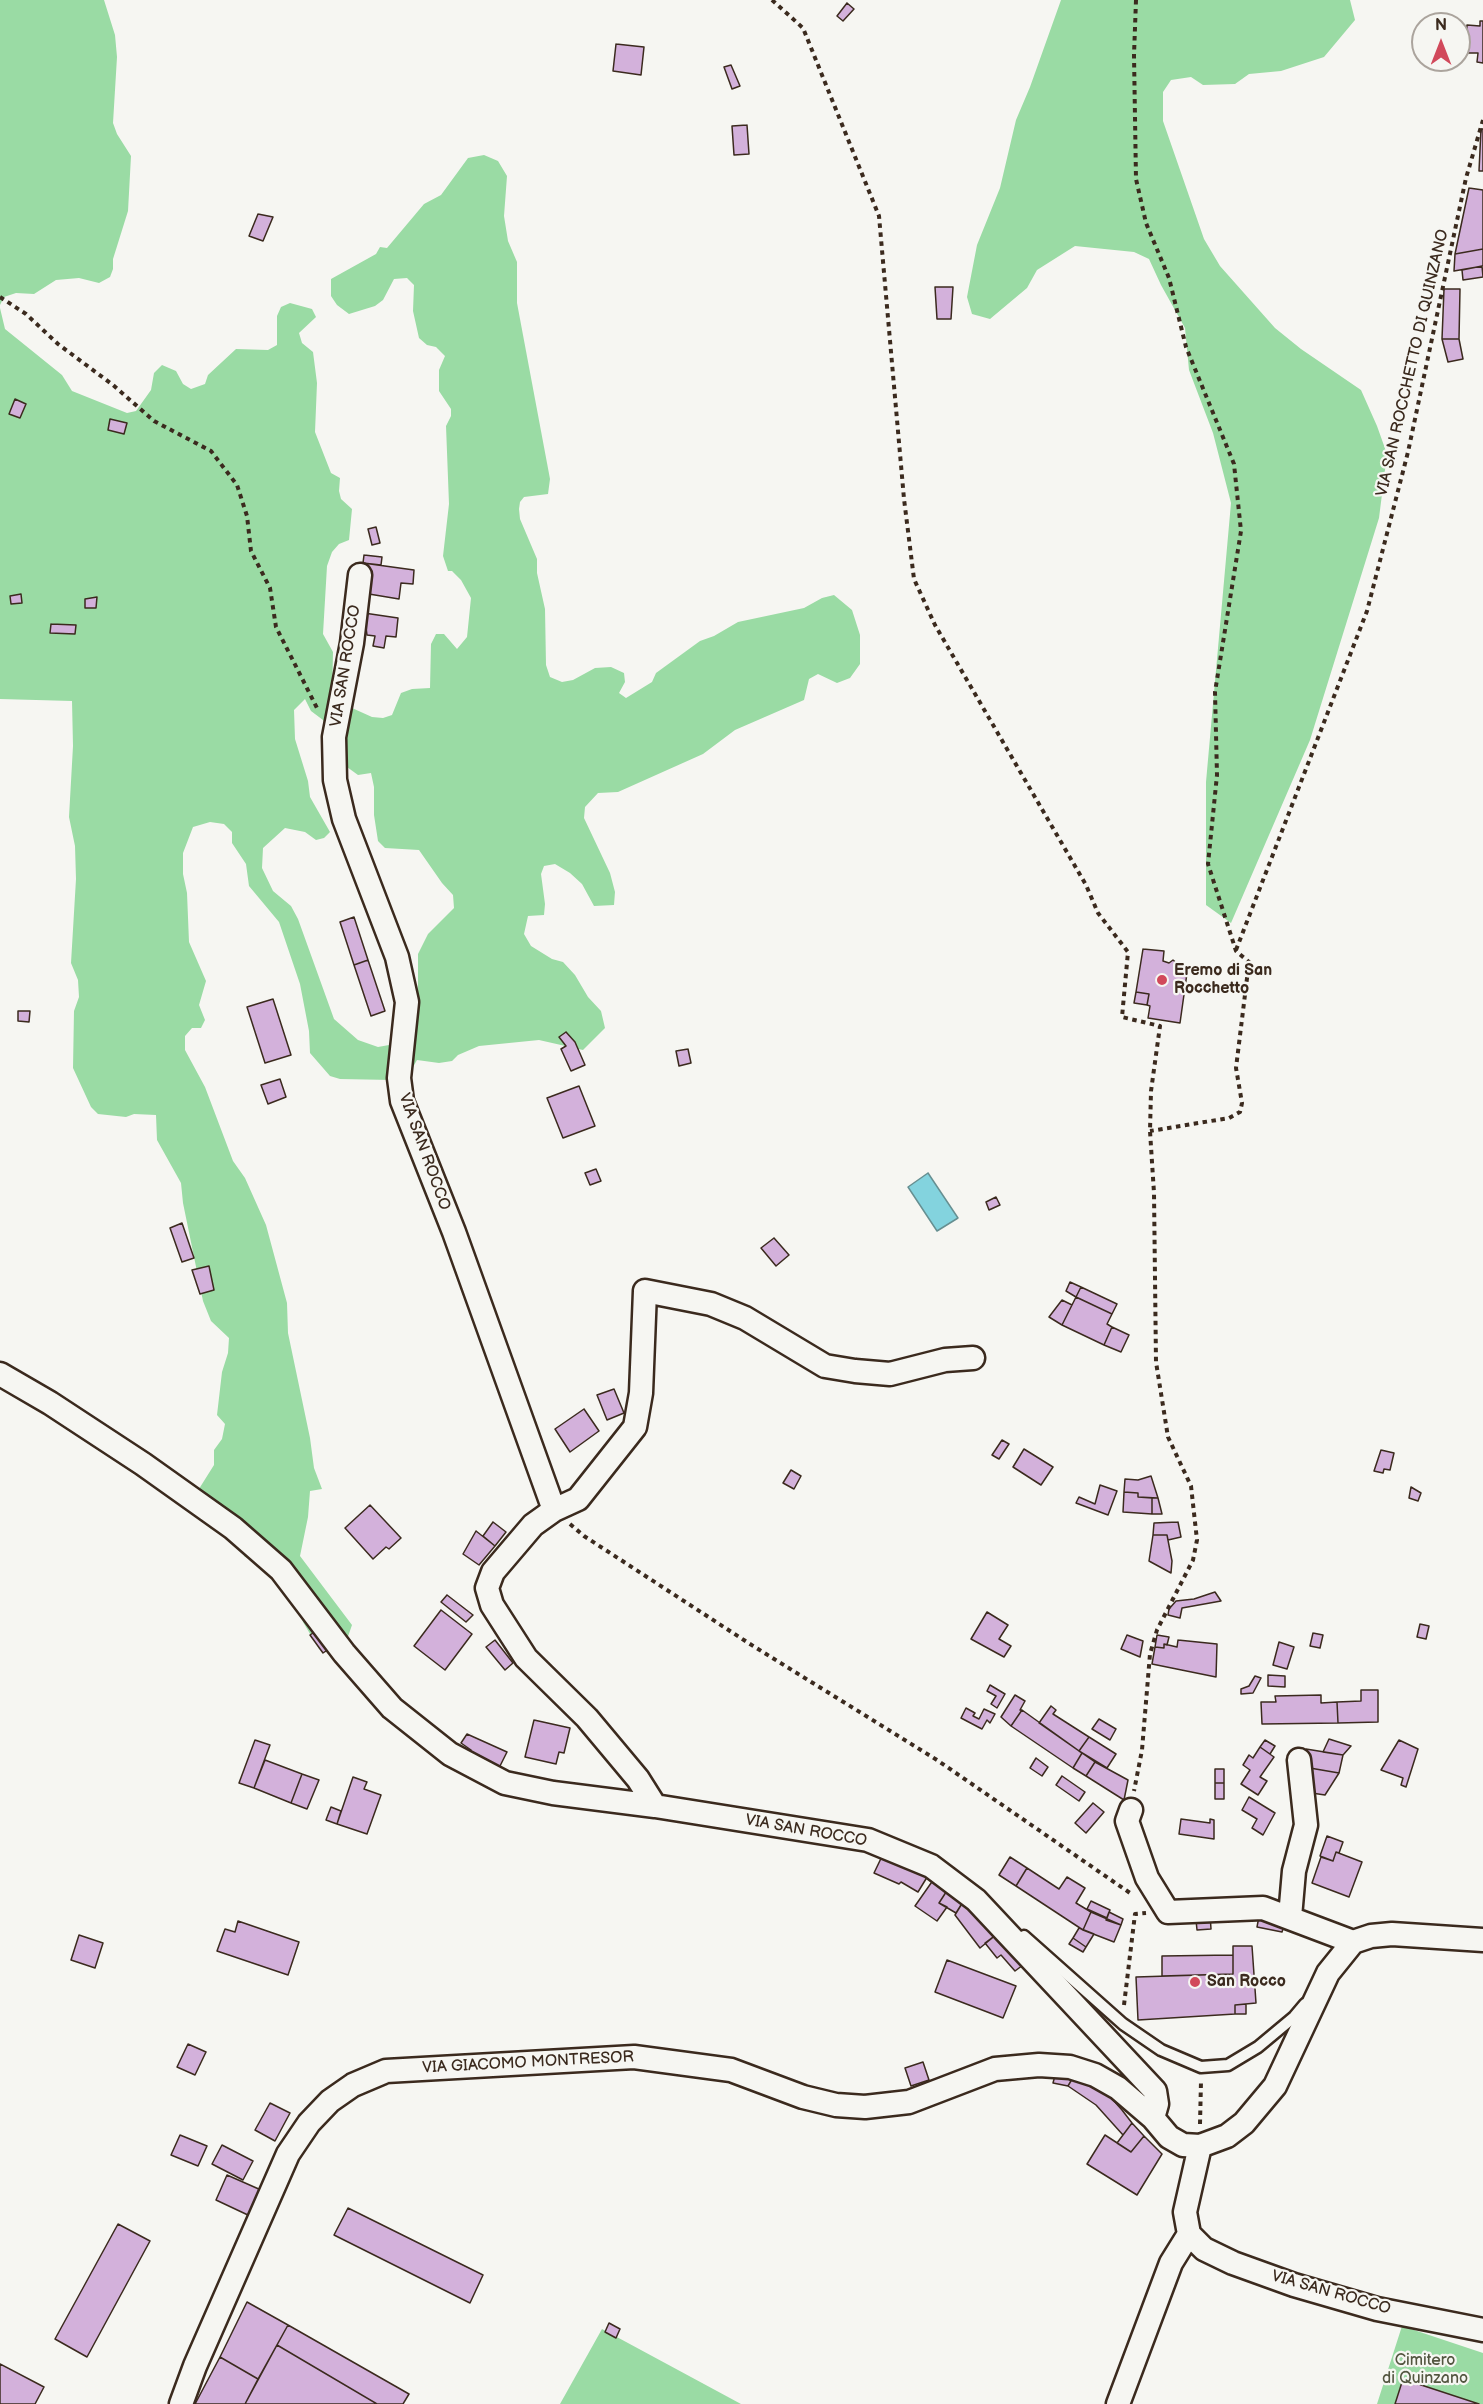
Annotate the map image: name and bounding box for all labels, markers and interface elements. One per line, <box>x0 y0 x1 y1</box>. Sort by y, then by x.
north arrow <box>1411 12 1471 72</box>
text: N <box>1435 16 1447 35</box>
street label: VIA SAN ROCCHETTO DI QUINZANO <box>1373 227 1453 499</box>
street label: VIA SAN ROCCO <box>327 604 365 728</box>
place label: Eremo di San Rocchetto <box>1174 961 1272 999</box>
marker: Eremo di San Rocchetto <box>1155 973 1169 987</box>
street label: VIA SAN ROCCO <box>394 1091 454 1213</box>
street label: VIA SAN ROCCO <box>744 1811 868 1851</box>
place label: San Rocco <box>1207 1972 1286 1992</box>
marker: San Rocco <box>1188 1975 1202 1989</box>
street label: VIA GIACOMO MONTRESOR <box>422 2048 634 2078</box>
street label: VIA SAN ROCCO <box>1269 2267 1393 2319</box>
park label: Cimitero di Quinzano <box>1382 2351 1468 2389</box>

